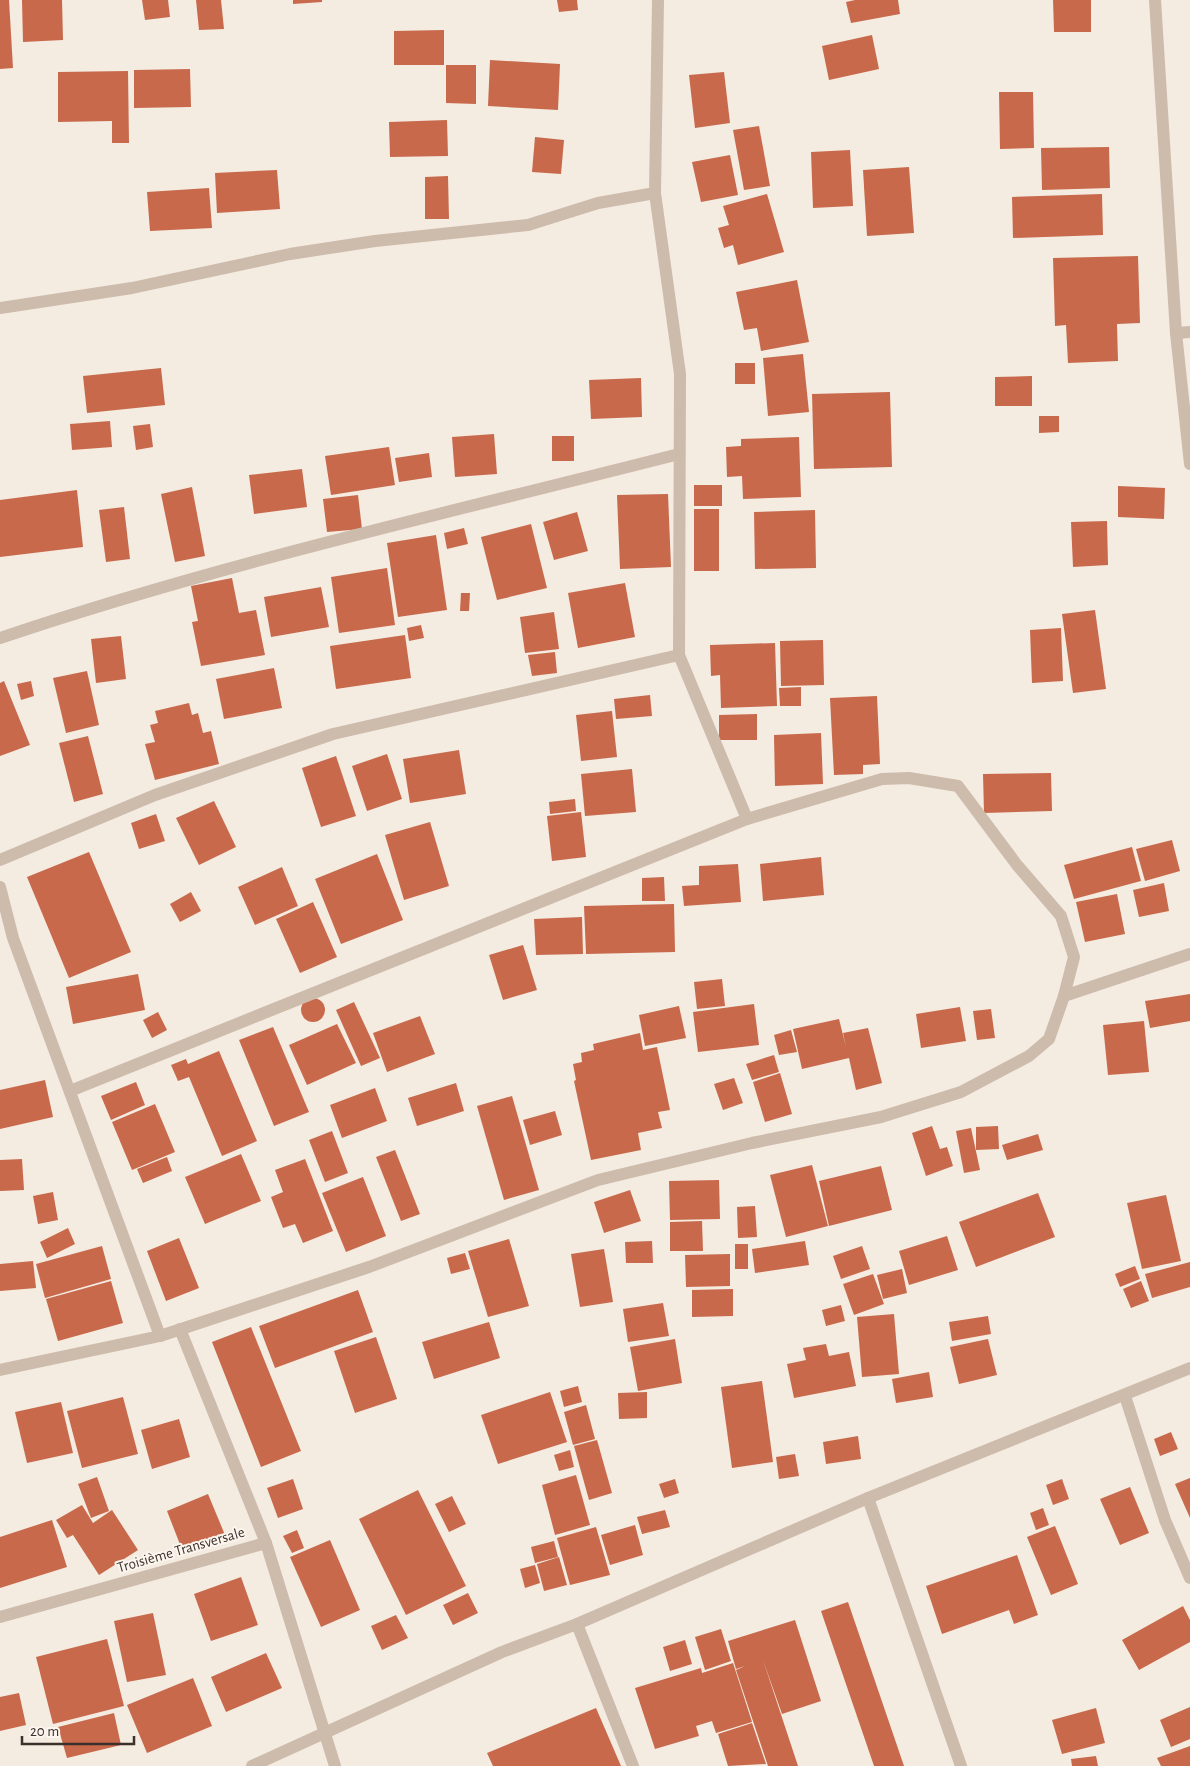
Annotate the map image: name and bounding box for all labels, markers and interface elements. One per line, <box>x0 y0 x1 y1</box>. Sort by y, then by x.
street label: Troisième Transversale <box>116 1525 247 1575</box>
scale bar <box>22 1714 135 1746</box>
text: 20 m <box>30 1724 59 1739</box>

